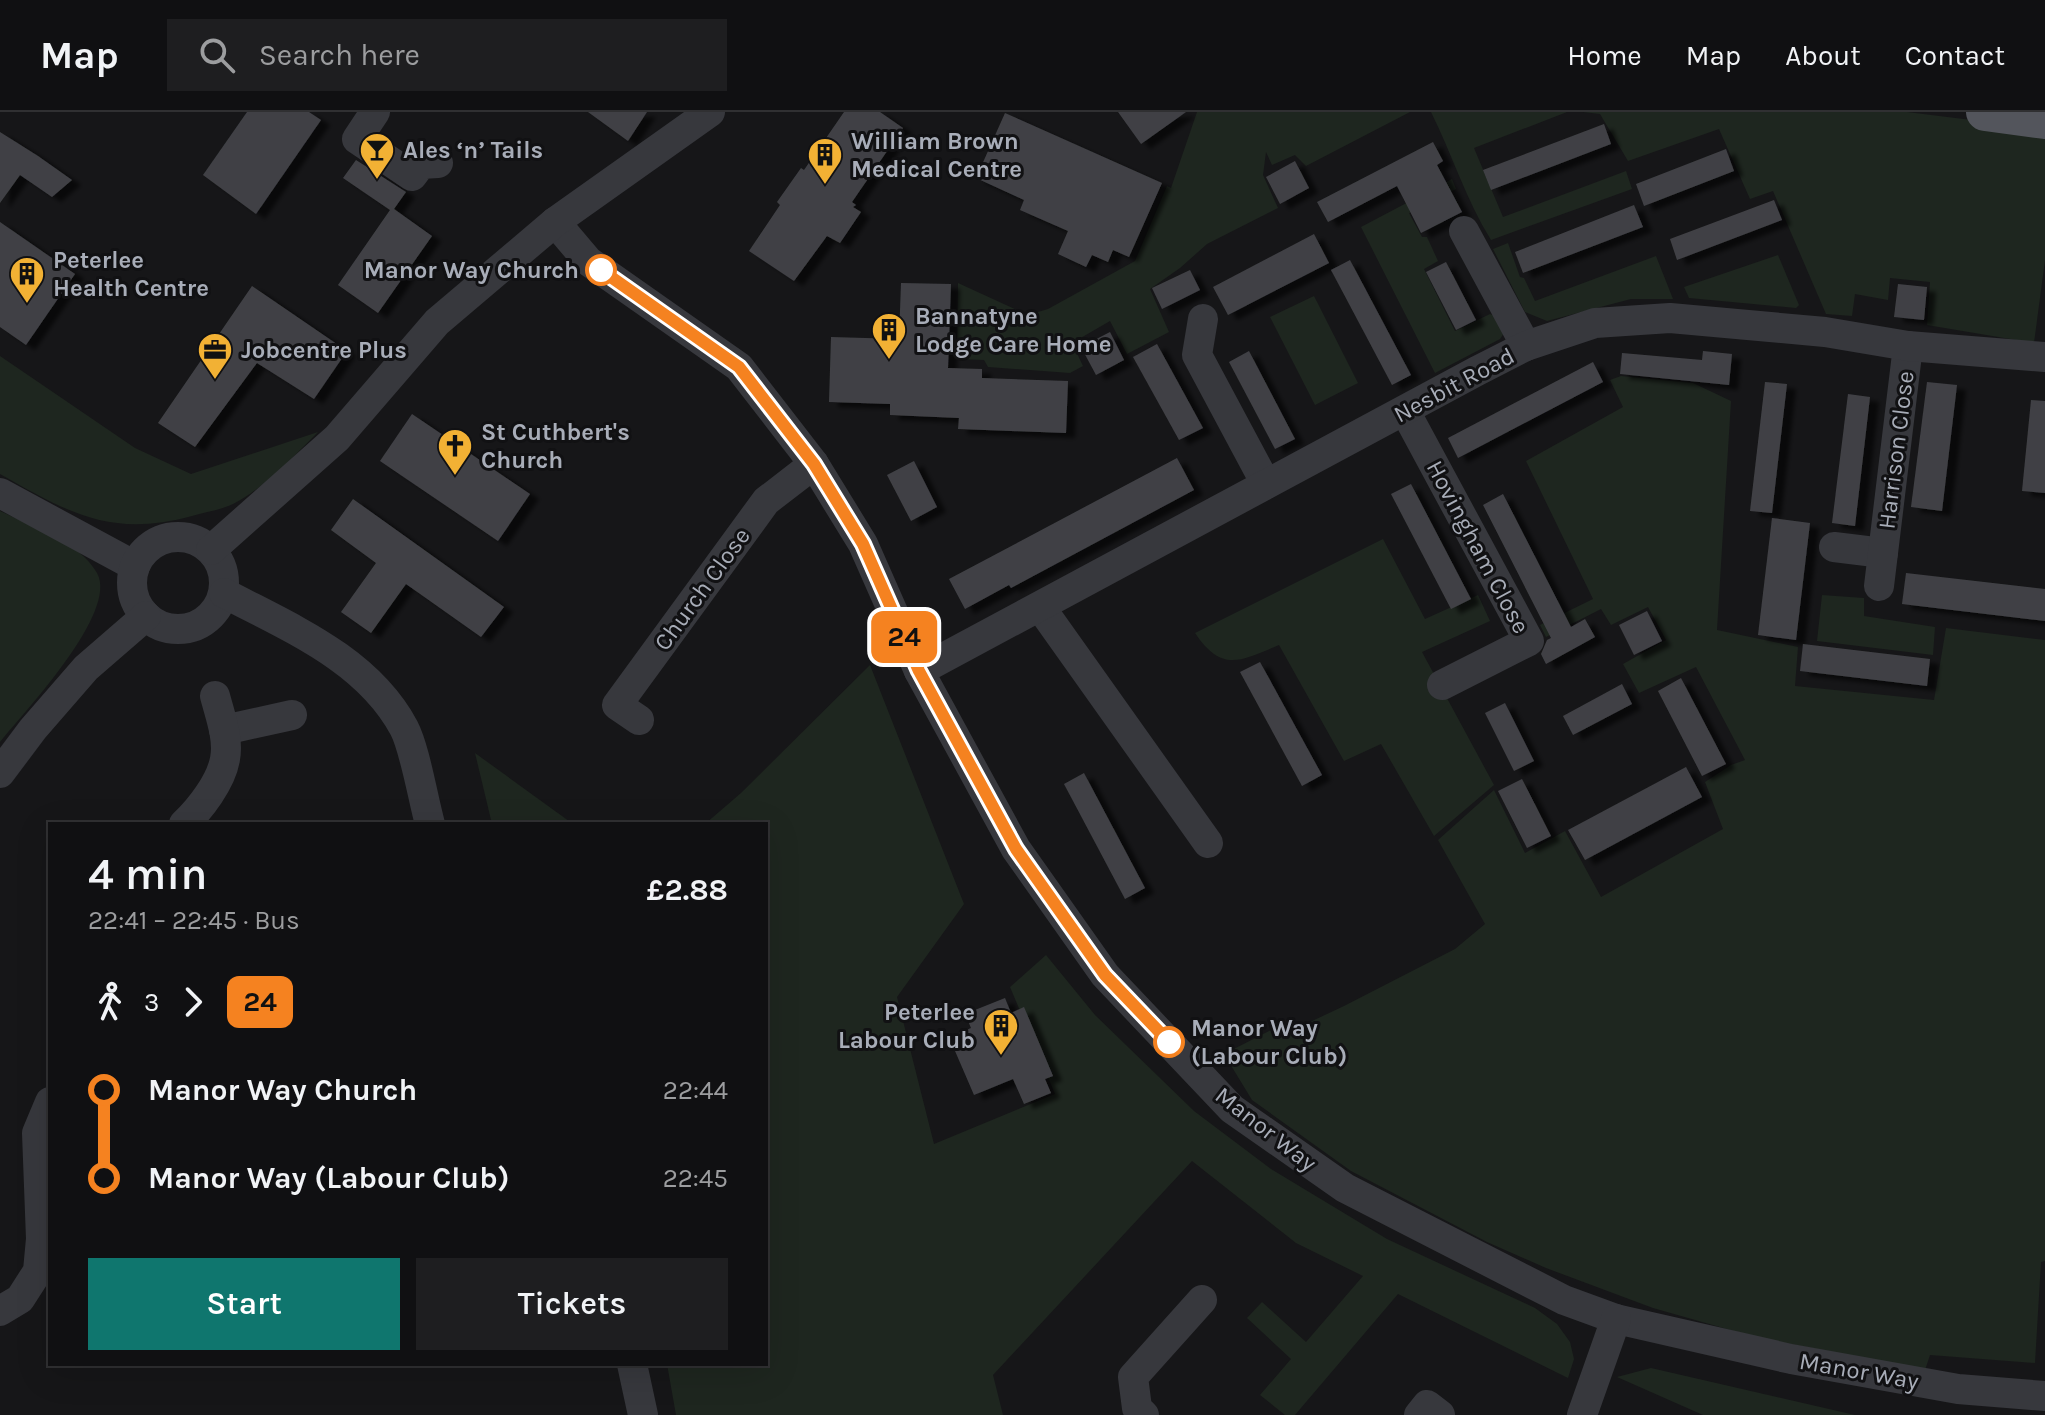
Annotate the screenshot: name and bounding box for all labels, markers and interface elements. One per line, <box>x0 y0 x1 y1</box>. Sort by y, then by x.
search box <box>167 19 727 91</box>
text: Map <box>40 33 119 78</box>
icon: search <box>195 33 239 77</box>
text: Search here <box>259 37 420 73</box>
text: Home <box>1567 39 1642 72</box>
text: Map <box>1686 39 1741 72</box>
text: About <box>1785 39 1861 72</box>
text: Contact <box>1905 39 2005 72</box>
place label: William Brown Medical Centre <box>851 127 1022 183</box>
bar icon: Ales ‘n’ Tails <box>358 131 396 181</box>
place label: Ales ‘n’ Tails <box>403 136 543 164</box>
building icon: William Brown Medical Centre <box>806 136 844 186</box>
place label: Peterlee Health Centre <box>53 246 209 302</box>
building icon: Peterlee Health Centre <box>8 255 46 305</box>
marker: Manor Way Church <box>586 255 616 285</box>
place label: Manor Way Church <box>364 256 579 284</box>
place label: Bannatyne Lodge Care Home <box>915 302 1111 358</box>
building icon: Bannatyne Lodge Care Home <box>870 311 908 361</box>
office icon: Jobcentre Plus <box>196 331 234 381</box>
place label: Jobcentre Plus <box>241 336 407 364</box>
street label: Nesbit Road <box>1389 341 1519 429</box>
street label: Harrison Close <box>1872 369 1920 531</box>
place label: St Cuthbert's Church <box>481 418 630 474</box>
church icon: St Cuthbert's Church <box>436 427 474 477</box>
street label: Hovingham Close <box>1421 456 1535 638</box>
street label: Church Close <box>648 522 756 656</box>
line badge: 24 <box>868 611 940 663</box>
text: 24 <box>887 620 921 653</box>
text: 4 min <box>88 849 208 900</box>
text: £2.88 <box>647 872 728 908</box>
text: 22:41 – 22:45 · Bus <box>88 905 300 936</box>
icon: walk <box>88 980 132 1024</box>
icon: forward <box>171 980 215 1024</box>
text: 24 <box>243 985 277 1018</box>
text: 3 <box>144 987 159 1018</box>
place label: Peterlee Labour Club <box>838 998 975 1054</box>
building icon: Peterlee Labour Club <box>982 1007 1020 1057</box>
place label: Manor Way (Labour Club) <box>1191 1014 1347 1070</box>
marker: Manor Way (Labour Club) <box>1154 1027 1184 1057</box>
text: Manor Way Church <box>148 1072 417 1108</box>
text: 22:44 <box>663 1075 728 1106</box>
street label: Manor Way <box>1210 1081 1322 1177</box>
text: Manor Way (Labour Club) <box>148 1160 510 1196</box>
text: 22:45 <box>663 1163 728 1194</box>
button: Start <box>88 1258 400 1350</box>
button: Tickets <box>416 1258 728 1350</box>
street label: Manor Way <box>1797 1347 1921 1395</box>

